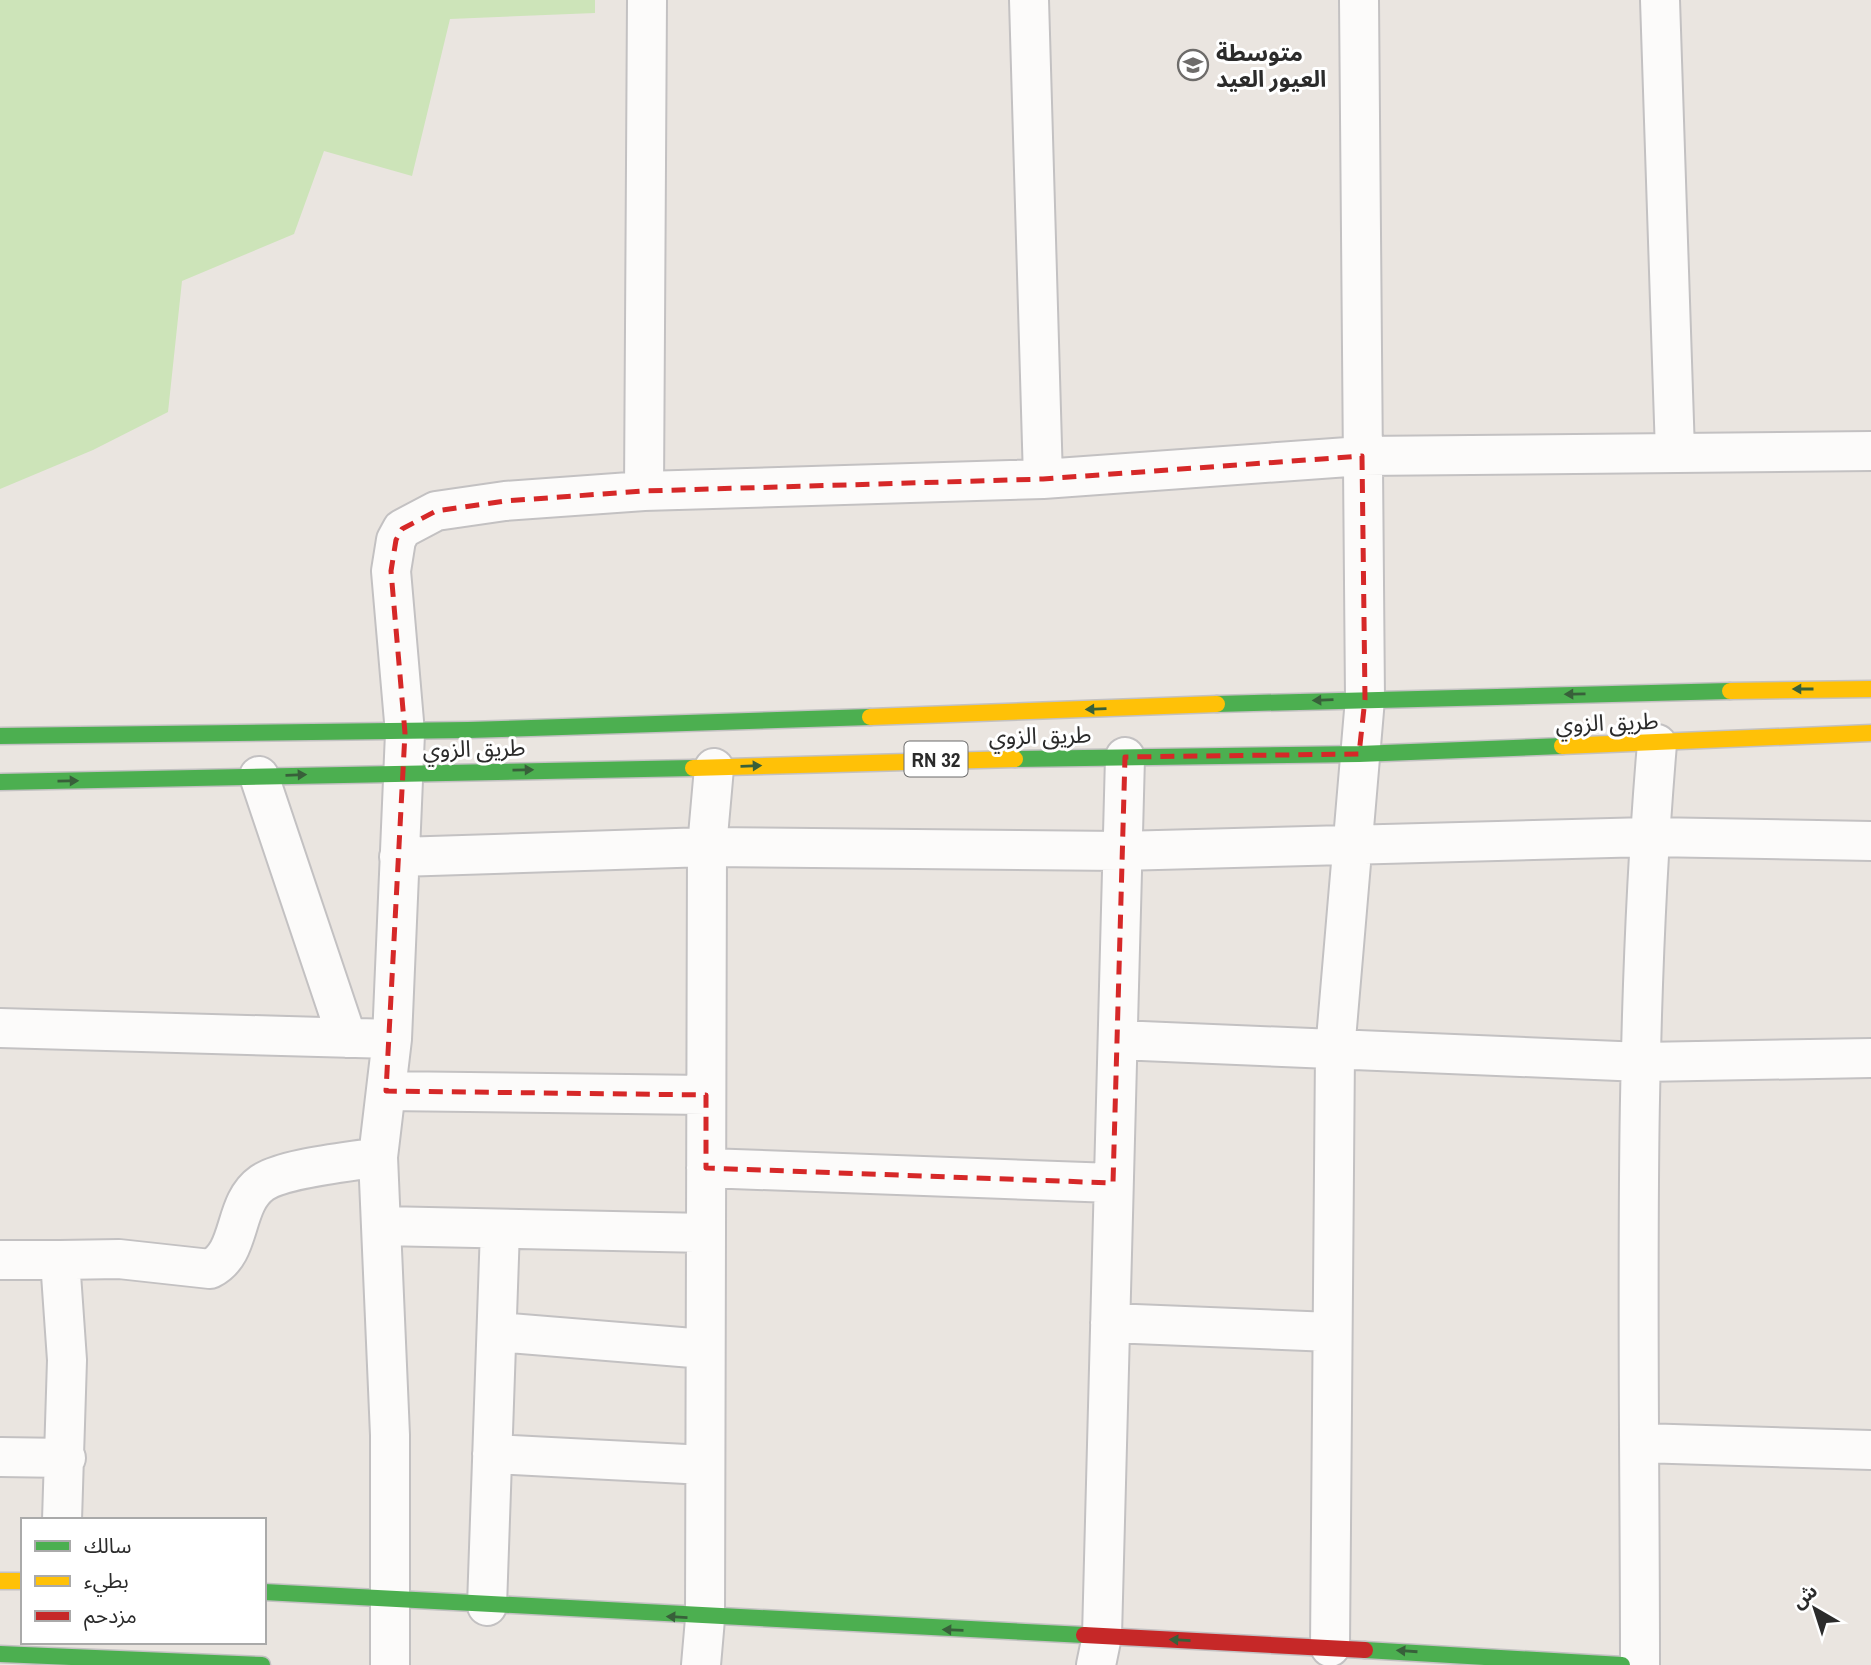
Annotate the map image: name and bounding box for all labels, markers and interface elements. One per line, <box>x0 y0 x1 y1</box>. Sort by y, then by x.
place label: متوسطة العيور العيد <box>1216 37 1326 94</box>
school or university icon: متوسطة العيور العيد <box>1176 48 1210 82</box>
one-way arrow <box>1792 683 1814 695</box>
one-way arrow <box>1564 688 1586 699</box>
one-way arrow <box>1312 695 1334 706</box>
one-way arrow <box>1085 704 1107 715</box>
street label: طريق الزوي <box>1555 705 1659 742</box>
street label: طريق الزوي <box>988 719 1092 754</box>
street label: طريق الزوي <box>422 732 526 767</box>
road number: RN 32 <box>904 742 968 776</box>
one-way arrow <box>740 761 762 772</box>
one-way arrow <box>512 764 534 776</box>
one-way arrow <box>285 769 307 780</box>
one-way arrow <box>57 775 79 786</box>
legend <box>21 1518 266 1644</box>
text: سالك <box>84 1531 131 1560</box>
text: بطيء <box>84 1566 129 1597</box>
north arrow <box>1780 1574 1850 1644</box>
text: ش <box>1786 1577 1823 1614</box>
text: مزدحم <box>84 1601 137 1631</box>
one-way arrow <box>665 1611 687 1622</box>
one-way arrow <box>942 1624 964 1635</box>
one-way arrow <box>1169 1634 1191 1645</box>
one-way arrow <box>1396 1646 1418 1657</box>

